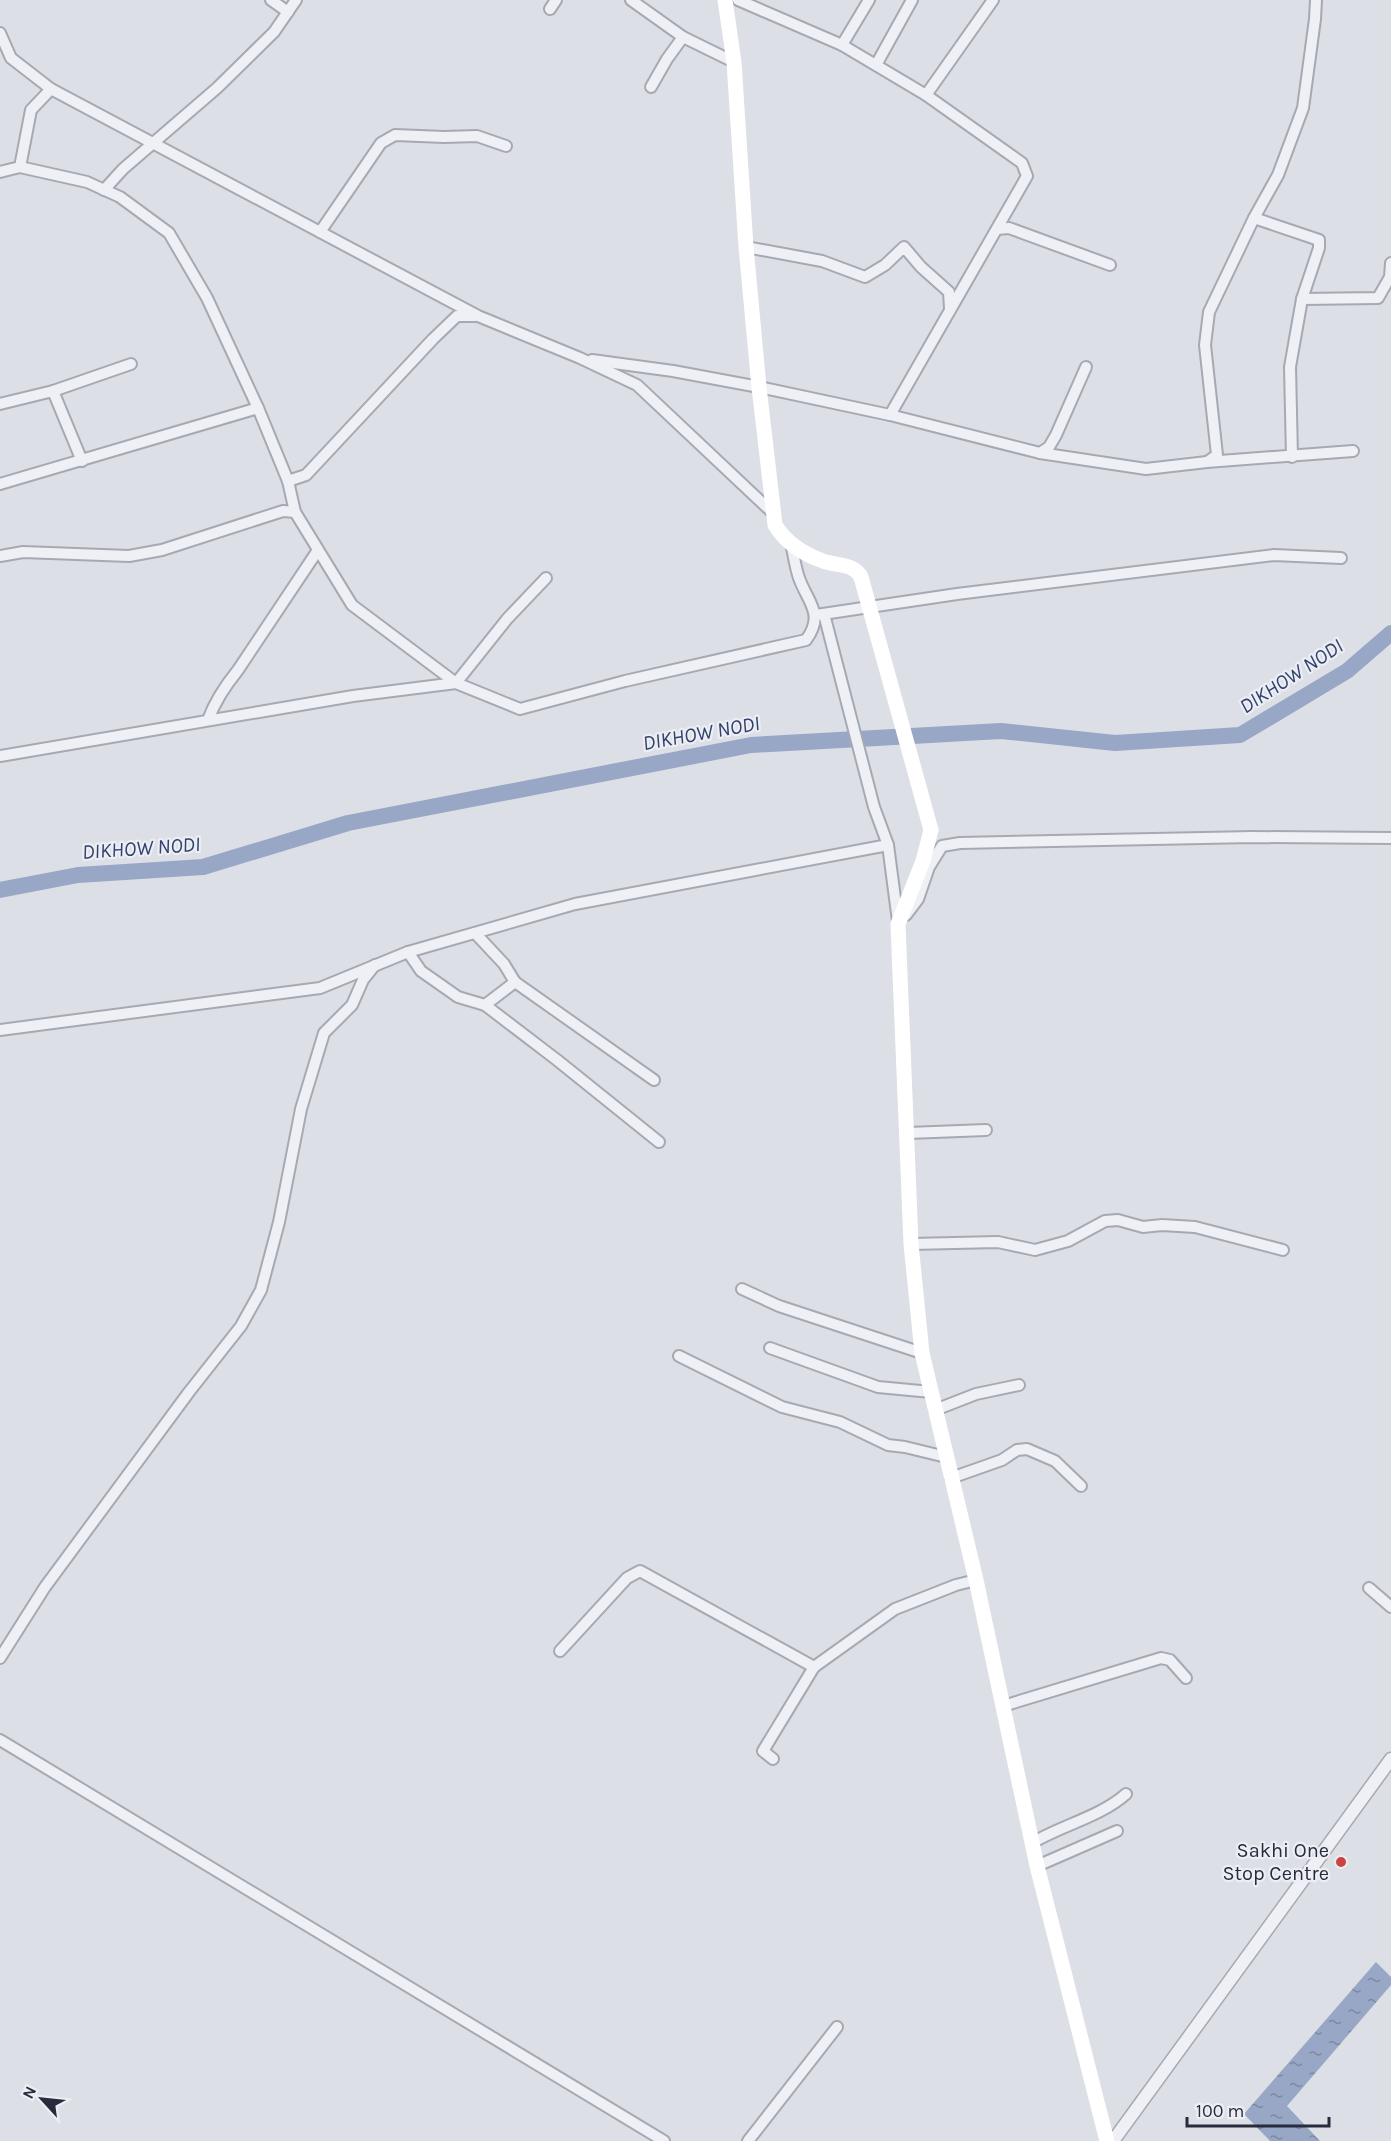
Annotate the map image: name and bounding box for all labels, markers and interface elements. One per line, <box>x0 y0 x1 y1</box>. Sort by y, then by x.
water label: DIKHOW NODI <box>1235 634 1347 718</box>
water label: DIKHOW NODI <box>641 711 761 755</box>
water label: DIKHOW NODI <box>81 832 201 864</box>
place label: Sakhi One Stop Centre <box>1222 1839 1329 1885</box>
marker: Sakhi One Stop Centre <box>1334 1855 1348 1869</box>
north arrow <box>12 2069 72 2129</box>
text: N <box>18 2083 40 2102</box>
scale bar <box>1187 2090 1330 2128</box>
text: 100 m <box>1196 2100 1244 2122</box>

